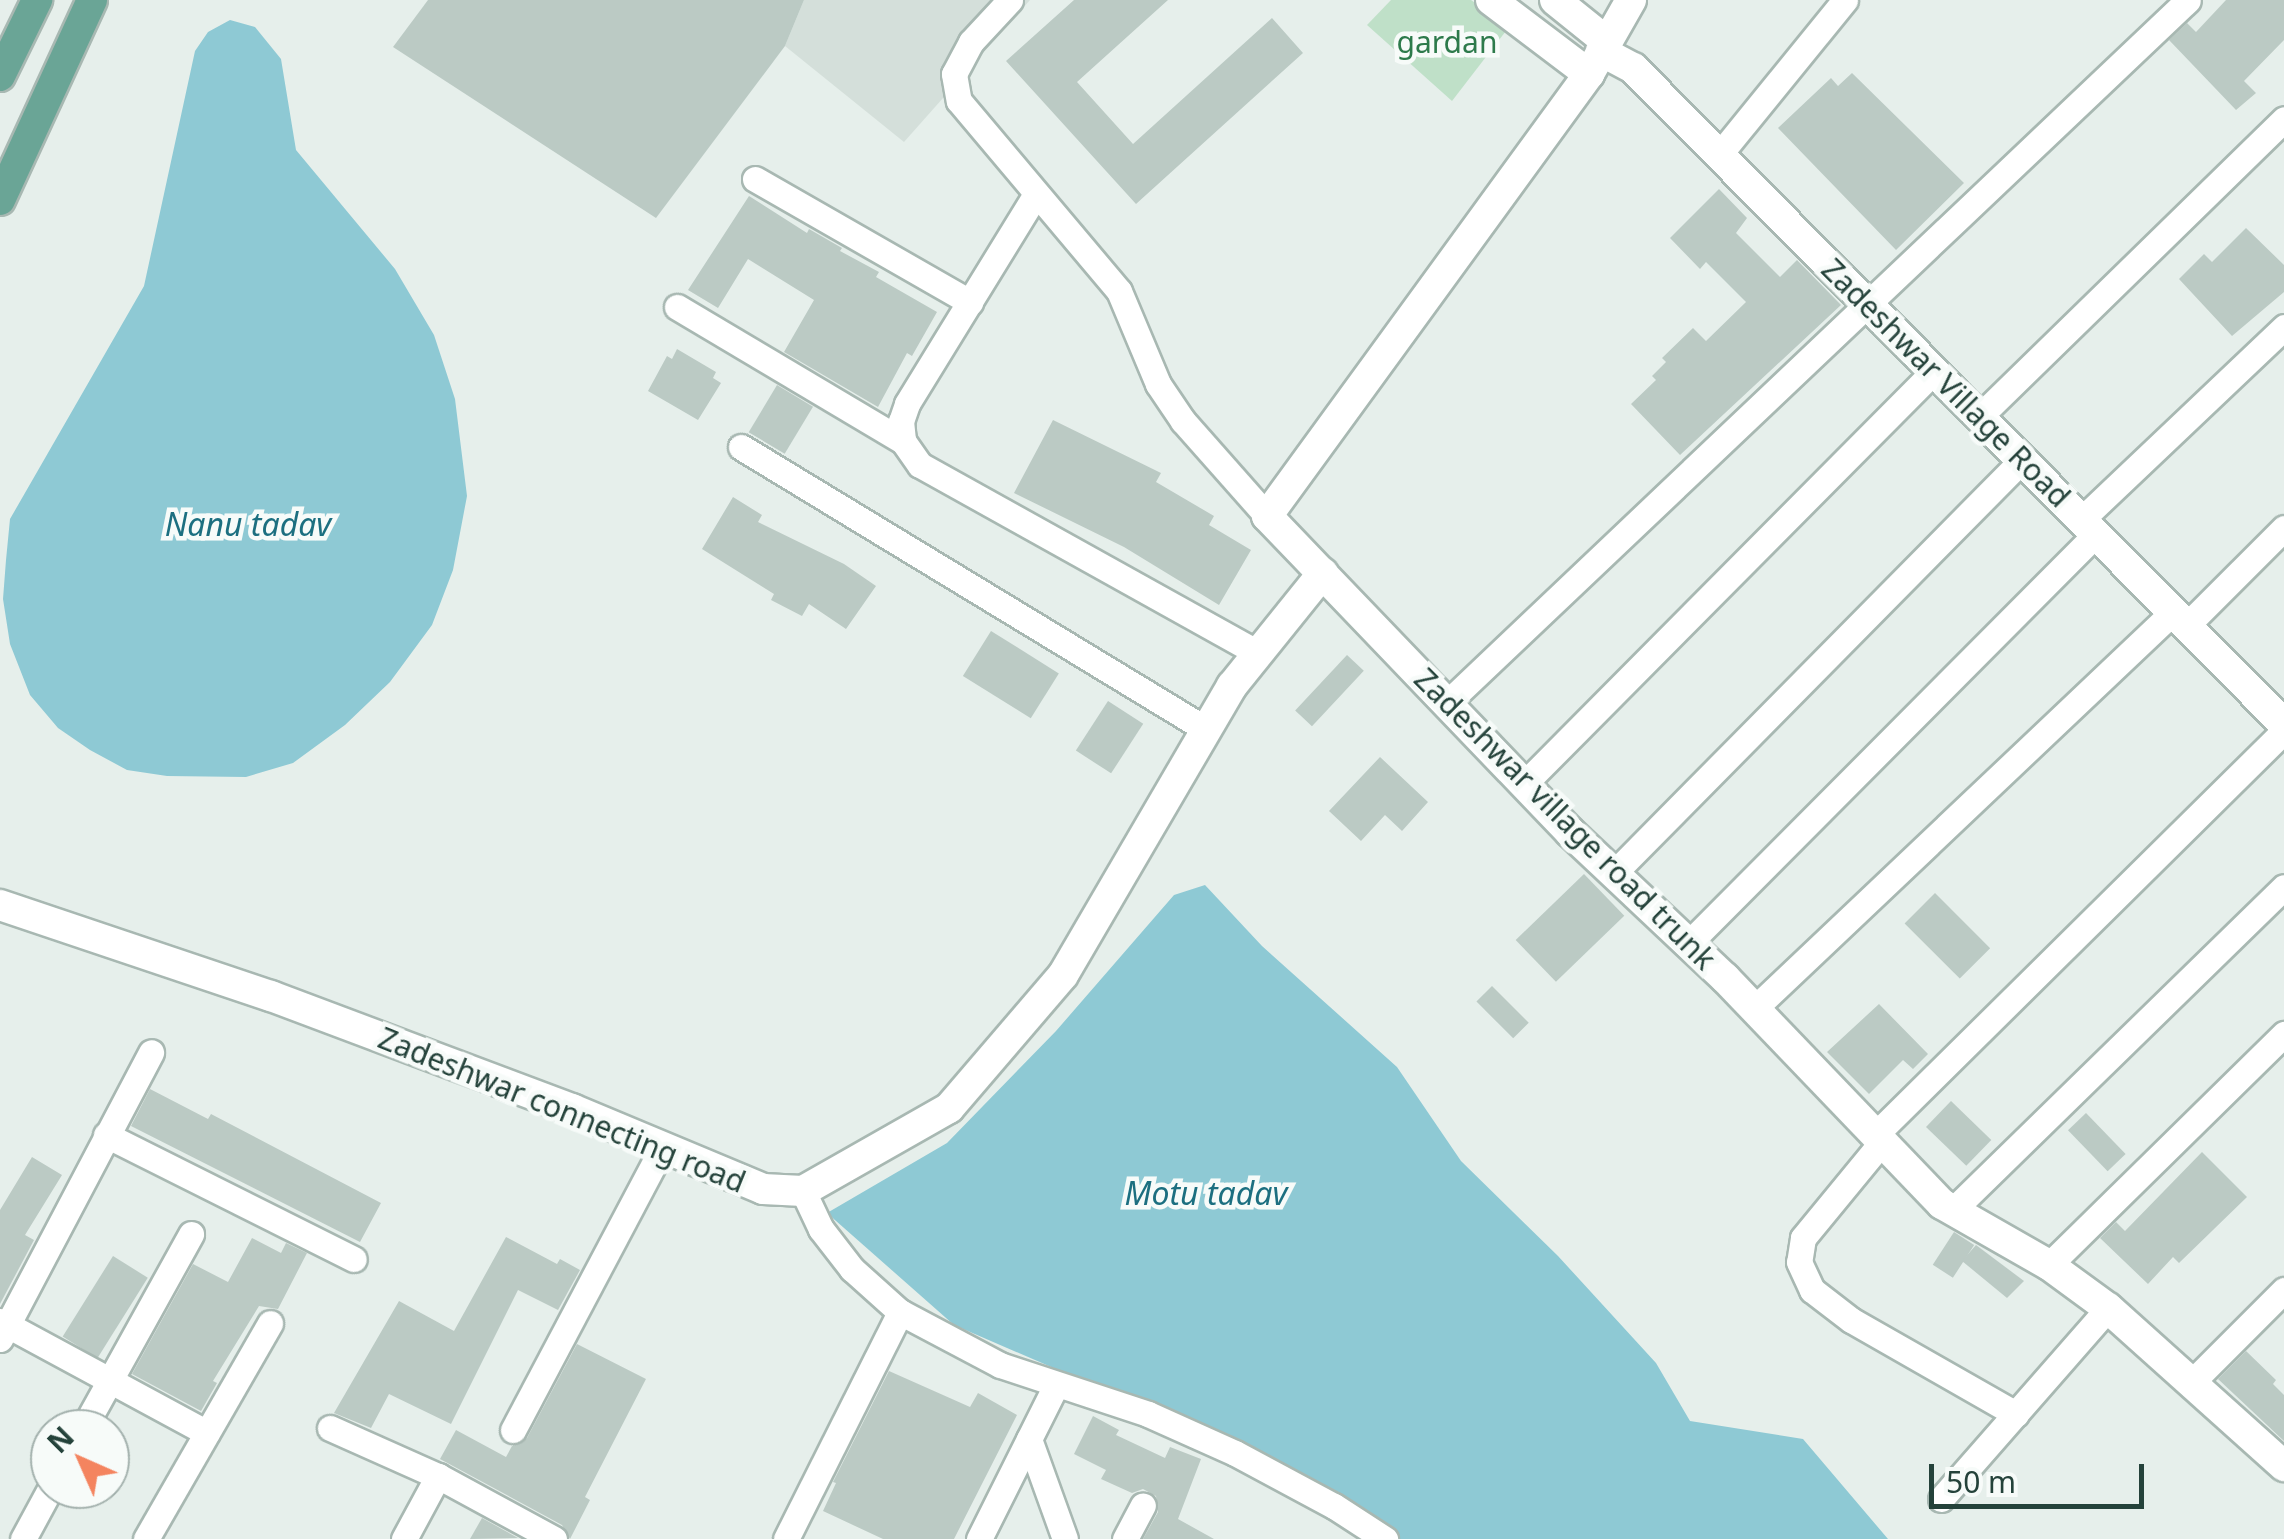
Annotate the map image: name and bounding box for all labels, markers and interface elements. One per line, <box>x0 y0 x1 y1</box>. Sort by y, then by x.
park label: gardan <box>1397 24 1497 60</box>
street label: Zadeshwar Village Road <box>1814 251 2078 515</box>
water label: Nanu tadav <box>165 505 331 543</box>
street label: Zadeshwar village road trunk <box>1407 661 1723 977</box>
street label: Zadeshwar connecting road <box>373 1020 751 1200</box>
water label: Motu tadav <box>1125 1174 1287 1212</box>
north arrow <box>30 1409 130 1509</box>
text: N <box>39 1418 82 1461</box>
scale bar <box>1934 1444 2149 1506</box>
text: 50 m <box>1946 1461 2016 1502</box>

